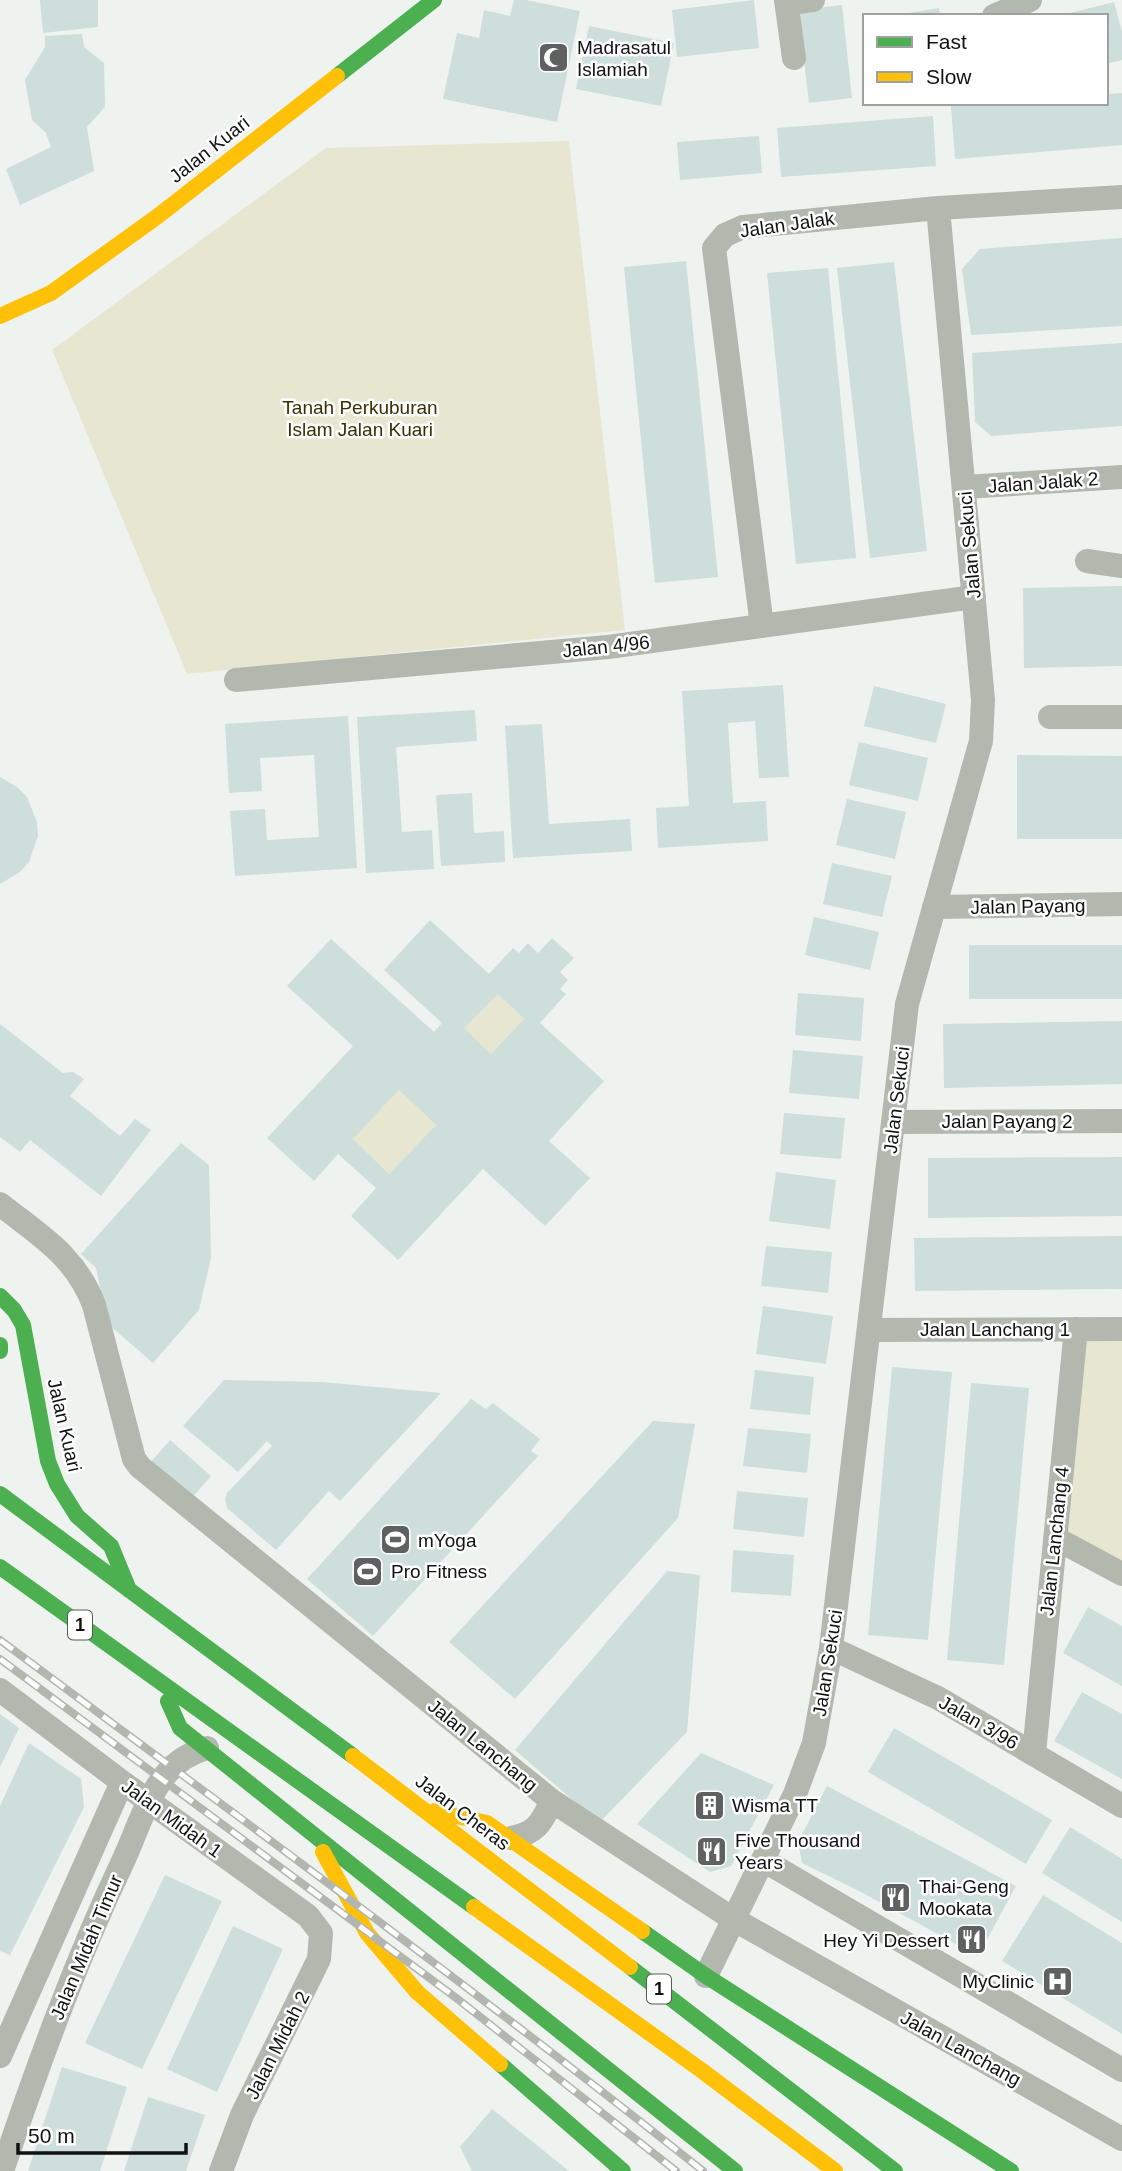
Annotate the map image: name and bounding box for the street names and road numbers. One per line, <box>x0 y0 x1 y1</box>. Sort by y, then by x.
street label: Jalan Kuari <box>165 112 253 187</box>
street label: Jalan Jalak <box>739 207 836 242</box>
street label: Jalan Jalak 2 <box>987 468 1099 497</box>
street label: Jalan Sekuci <box>954 490 985 600</box>
street label: Jalan 4/96 <box>561 631 651 662</box>
street label: Jalan Payang <box>970 895 1086 918</box>
street label: Jalan Sekuci <box>880 1045 913 1155</box>
street label: Jalan Payang 2 <box>942 1111 1073 1132</box>
street label: Jalan Lanchang 1 <box>920 1319 1070 1340</box>
street label: Jalan Kuari <box>44 1376 85 1474</box>
street label: Jalan Lanchang 4 <box>1036 1465 1073 1617</box>
street label: Jalan Sekuci <box>809 1608 846 1718</box>
road number: 1 <box>68 1610 92 1640</box>
street label: Jalan 3/96 <box>936 1691 1022 1753</box>
street label: Jalan Lanchang <box>424 1695 541 1796</box>
street label: Jalan Cheras <box>412 1770 514 1854</box>
street label: Jalan Midah 1 <box>118 1775 226 1862</box>
street label: Jalan Midah Timur <box>46 1871 127 2023</box>
road number: 1 <box>647 1975 671 2004</box>
street label: Jalan Midah 2 <box>241 1988 314 2103</box>
street label: Jalan Lanchang <box>897 2007 1025 2090</box>

